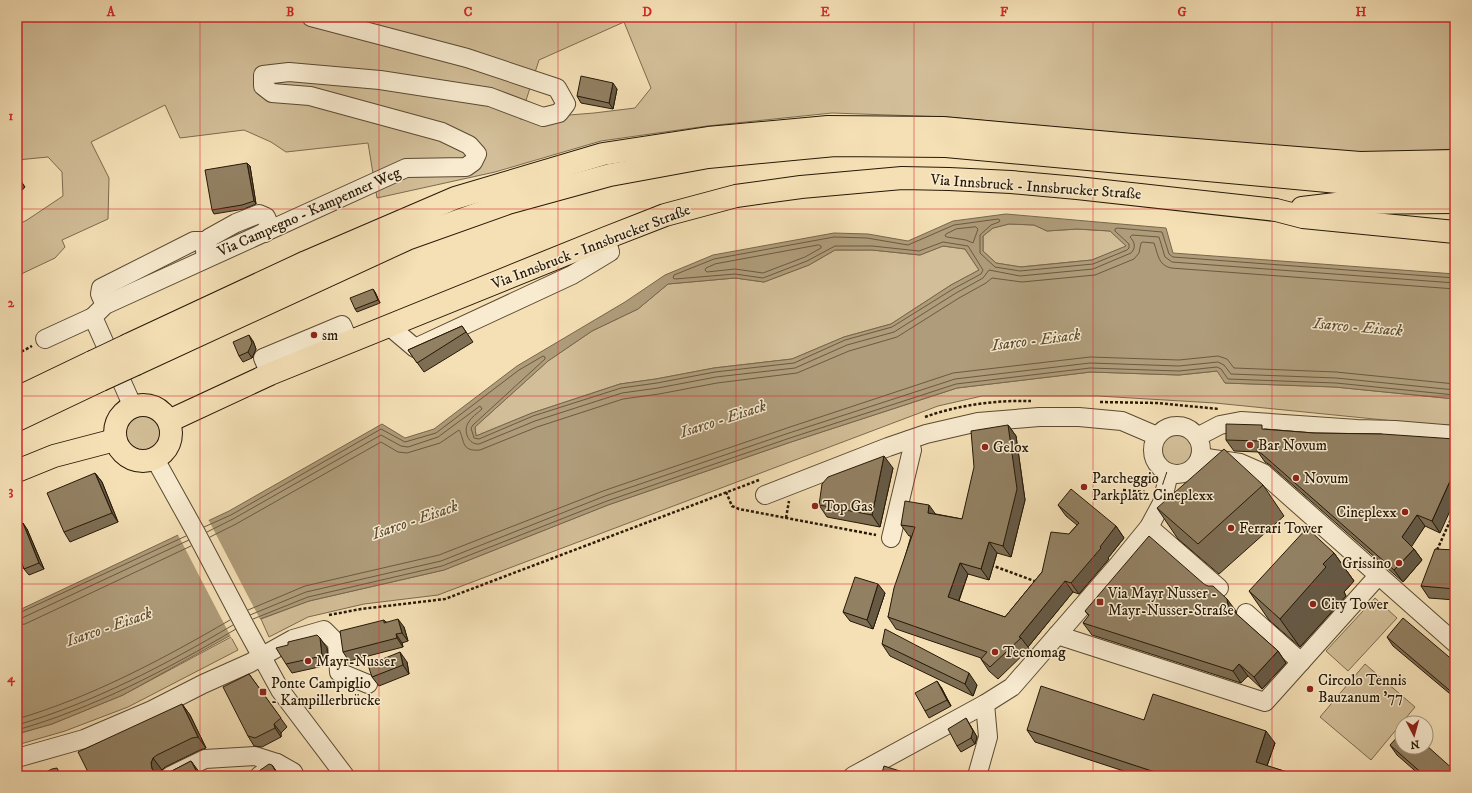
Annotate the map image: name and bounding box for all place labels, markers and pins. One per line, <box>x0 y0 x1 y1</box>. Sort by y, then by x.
place label: sm <box>322 326 338 345</box>
marker: sm <box>309 330 319 340</box>
place label: Bar Novum <box>1258 436 1327 455</box>
place label: Gelox <box>993 438 1029 457</box>
marker: Bar Novum <box>1245 440 1255 450</box>
marker: Gelox <box>980 442 990 452</box>
place label: Parcheggio / Parkplatz Cineplexx <box>1092 469 1214 505</box>
place label: Novum <box>1304 469 1348 488</box>
marker: Novum <box>1291 473 1301 483</box>
marker: Parcheggio / Parkplatz Cineplexx <box>1079 482 1089 492</box>
place label: Top Gas <box>823 497 873 516</box>
marker: Top Gas <box>810 501 820 511</box>
place label: Cineplexx <box>1336 503 1398 522</box>
marker: Cineplexx <box>1400 507 1410 517</box>
place label: Ferrari Tower <box>1239 519 1323 538</box>
marker: Ferrari Tower <box>1226 523 1236 533</box>
place label: Grissino <box>1342 554 1391 573</box>
marker: Grissino <box>1394 558 1404 568</box>
place label: Via Mayr Nusser - Mayr-Nusser-Straße <box>1107 584 1234 620</box>
place label: City Tower <box>1321 595 1389 614</box>
marker: Via Mayr Nusser - Mayr-Nusser-Straße <box>1095 597 1105 607</box>
marker: City Tower <box>1308 599 1318 609</box>
place label: Tecnomag <box>1003 643 1066 662</box>
marker: Tecnomag <box>990 647 1000 657</box>
place label: Mayr-Nusser <box>316 652 396 671</box>
marker: Mayr-Nusser <box>303 656 313 666</box>
place label: Circolo Tennis Bauzanum '77 <box>1318 671 1407 707</box>
place label: Ponte Campiglio - Kampillerbrücke <box>271 674 380 710</box>
marker: Circolo Tennis Bauzanum '77 <box>1305 684 1315 694</box>
marker: Ponte Campiglio - Kampillerbrücke <box>258 687 268 697</box>

